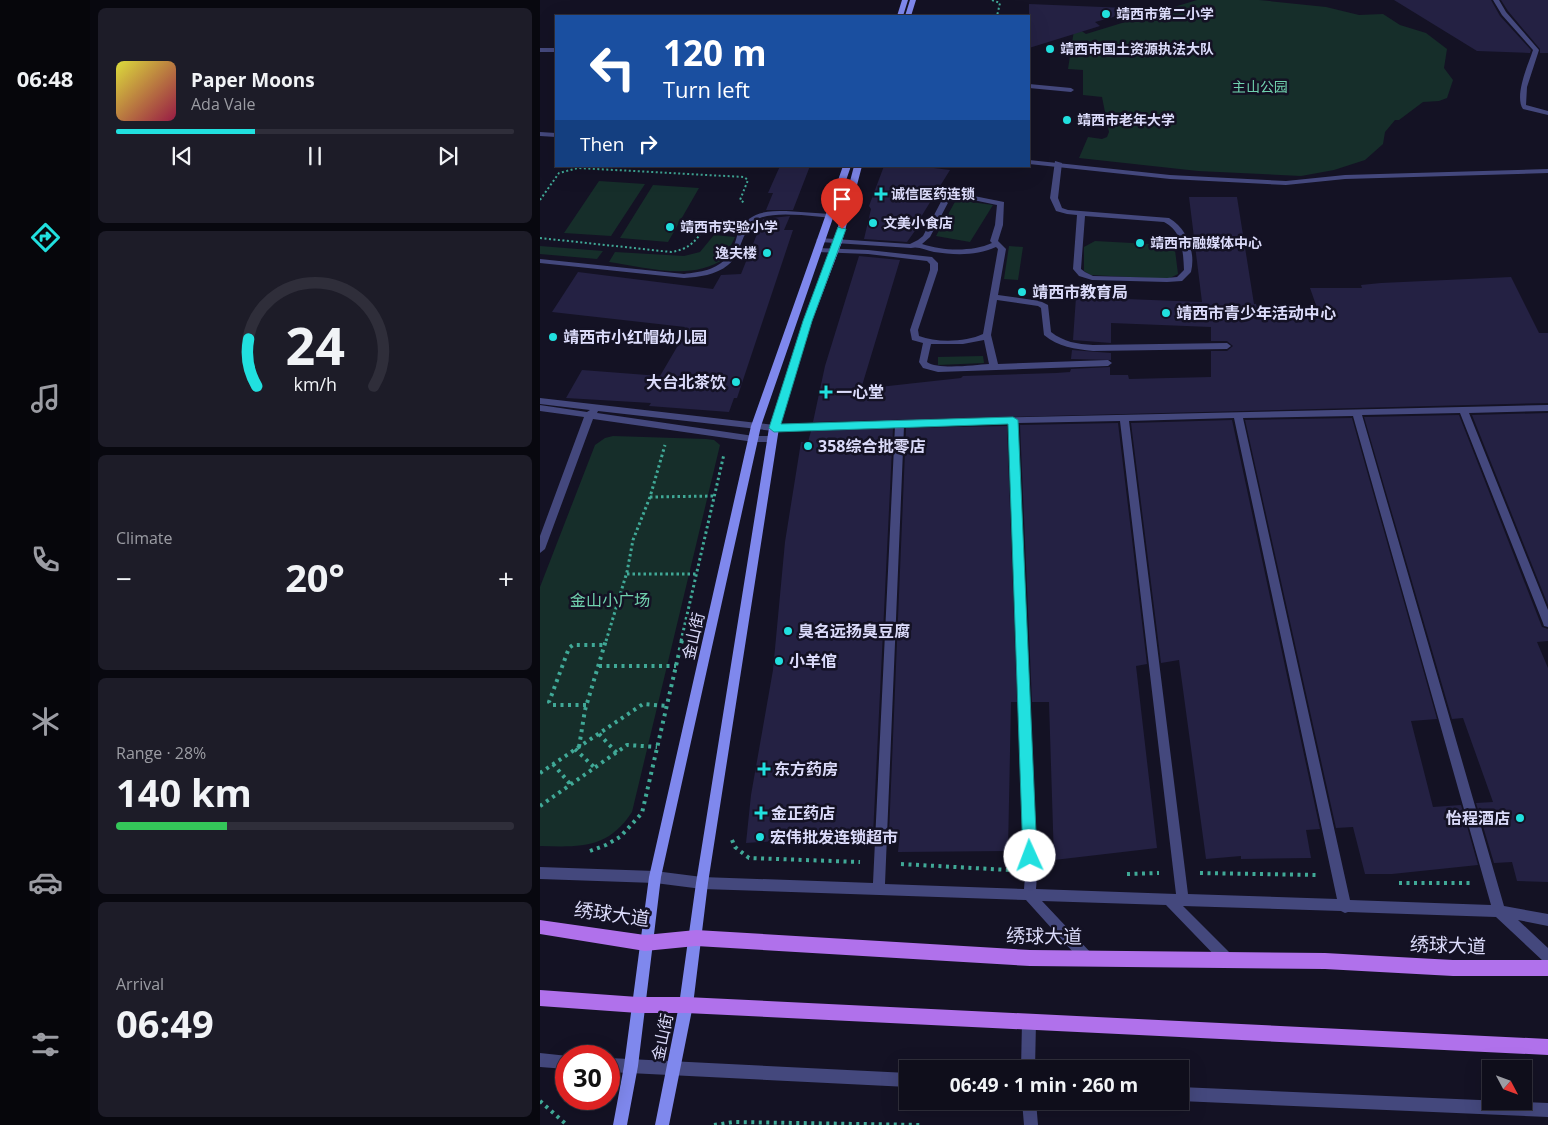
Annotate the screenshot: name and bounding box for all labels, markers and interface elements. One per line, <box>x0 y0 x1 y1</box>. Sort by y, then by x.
place label: 靖西市第二小学 <box>1116 4 1214 23</box>
marker: 靖西市第二小学 <box>1100 8 1112 20</box>
text: 120 m <box>663 29 767 76</box>
icon: left <box>580 35 645 100</box>
place label: 靖西市国土资源执法大队 <box>1060 39 1214 58</box>
marker: 靖西市国土资源执法大队 <box>1044 43 1056 55</box>
text: 06:48 <box>17 63 73 93</box>
text: Paper Moons <box>191 67 315 93</box>
text: Turn left <box>663 74 750 104</box>
park label: 主山公园 <box>1232 77 1288 96</box>
text: Ada Vale <box>191 93 255 115</box>
place label: 靖西市老年大学 <box>1077 110 1175 129</box>
marker: 靖西市老年大学 <box>1061 114 1073 126</box>
icon: right <box>634 130 662 158</box>
text: Then <box>580 131 624 157</box>
icon: previous <box>168 142 196 170</box>
icon: pause <box>301 142 329 170</box>
icon: next <box>434 142 462 170</box>
pin <box>821 178 863 229</box>
place label: 诚信医药连锁 <box>891 184 975 203</box>
icon: arrive <box>828 185 856 213</box>
marker: 诚信医药连锁 <box>875 188 887 200</box>
place label: 文美小食店 <box>883 213 953 232</box>
place label: 靖西市实验小学 <box>680 217 778 236</box>
marker: 文美小食店 <box>867 217 879 229</box>
icon: directions <box>28 220 63 255</box>
marker: 靖西市实验小学 <box>664 221 676 233</box>
place label: 靖西市融媒体中心 <box>1150 233 1262 252</box>
marker: 靖西市融媒体中心 <box>1134 237 1146 249</box>
place label: 逸夫楼 <box>715 243 757 262</box>
marker: 逸夫楼 <box>761 247 773 259</box>
place label: 靖西市教育局 <box>1032 281 1128 303</box>
marker: 靖西市教育局 <box>1016 286 1028 298</box>
place label: 靖西市青少年活动中心 <box>1176 302 1336 324</box>
marker: 靖西市青少年活动中心 <box>1160 307 1172 319</box>
text: 24 <box>285 309 345 380</box>
place label: 靖西市小红帽幼儿园 <box>563 326 707 348</box>
marker: 靖西市小红帽幼儿园 <box>547 331 559 343</box>
place label: 大台北茶饮 <box>646 371 726 393</box>
text: km/h <box>293 372 337 396</box>
marker: 大台北茶饮 <box>730 376 742 388</box>
icon: music <box>28 381 63 416</box>
place label: 一心堂 <box>836 381 884 403</box>
marker: 一心堂 <box>820 386 832 398</box>
place label: 358综合批零店 <box>818 435 925 457</box>
marker: 358综合批零店 <box>802 440 814 452</box>
text: Climate <box>116 527 173 549</box>
icon: phone <box>28 542 63 577</box>
text: 20° <box>285 551 345 603</box>
text: − <box>116 559 132 597</box>
text: + <box>498 559 514 597</box>
park label: 金山小广场 <box>570 589 650 611</box>
street label: 金山街 <box>677 610 709 662</box>
place label: 臭名远扬臭豆腐 <box>798 620 910 642</box>
marker: 臭名远扬臭豆腐 <box>782 625 794 637</box>
place label: 小羊倌 <box>789 650 837 672</box>
marker: 小羊倌 <box>773 655 785 667</box>
icon: climate <box>28 704 63 739</box>
text: Range · 28% <box>116 742 206 764</box>
place label: 东方药房 <box>774 758 838 780</box>
marker: 东方药房 <box>758 763 770 775</box>
text: 140 km <box>116 766 252 818</box>
place label: 金正药店 <box>771 802 835 824</box>
marker: 金正药店 <box>755 807 767 819</box>
place label: 怡程酒店 <box>1446 807 1510 829</box>
marker: 怡程酒店 <box>1514 812 1526 824</box>
place label: 宏伟批发连锁超市 <box>770 826 898 848</box>
position arrow <box>1003 829 1055 881</box>
marker: 宏伟批发连锁超市 <box>754 831 766 843</box>
icon: car <box>28 865 63 900</box>
street label: 绣球大道 <box>573 896 651 932</box>
street label: 绣球大道 <box>1006 922 1082 950</box>
street label: 绣球大道 <box>1410 931 1486 959</box>
text: Arrival <box>116 973 164 995</box>
text: 06:49 <box>116 997 214 1049</box>
street label: 金山街 <box>646 1011 678 1063</box>
icon: filters <box>28 1027 63 1062</box>
speed limit sign: 30 <box>555 1045 620 1110</box>
north arrow <box>1482 1060 1532 1110</box>
map controls <box>1482 1060 1532 1110</box>
text: 06:49 · 1 min · 260 m <box>950 1072 1138 1098</box>

